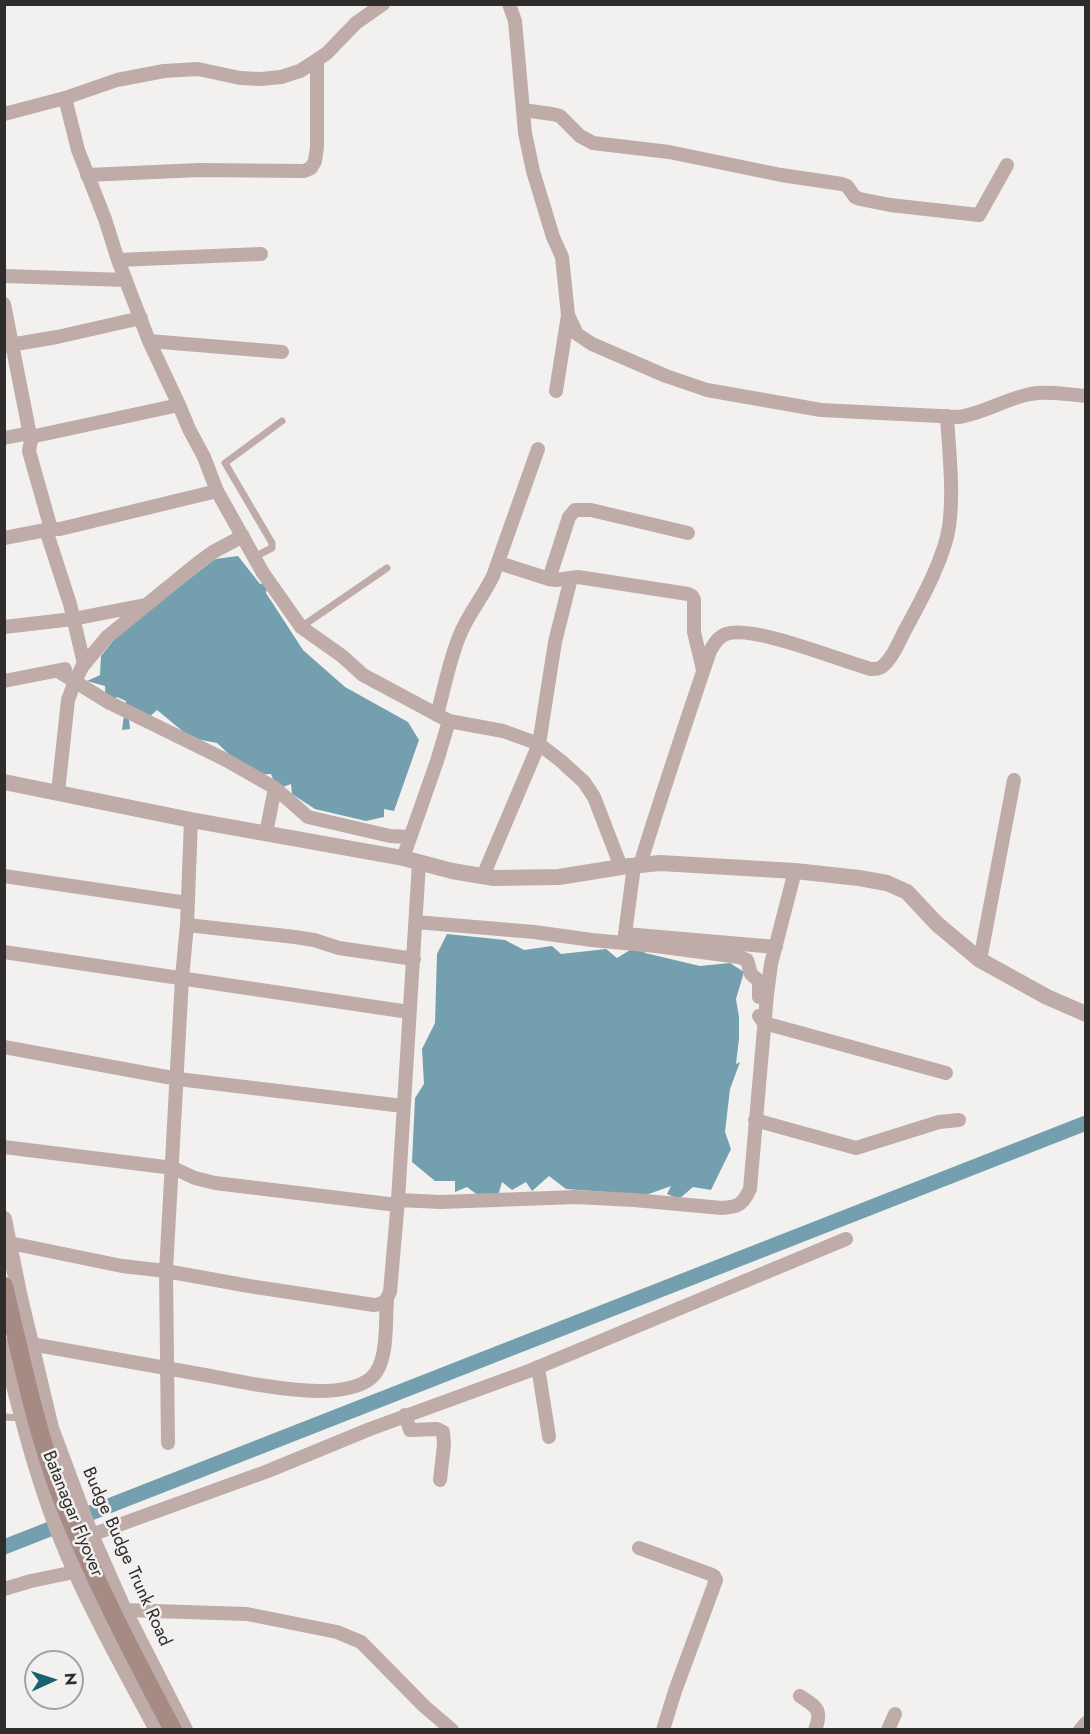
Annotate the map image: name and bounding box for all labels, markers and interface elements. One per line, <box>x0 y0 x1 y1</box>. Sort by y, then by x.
street label: Batanagar Flyover <box>37 1448 107 1580</box>
street label: Budge Budge Trunk Road <box>77 1464 175 1650</box>
north arrow <box>24 1650 84 1710</box>
text: N <box>59 1672 82 1686</box>

